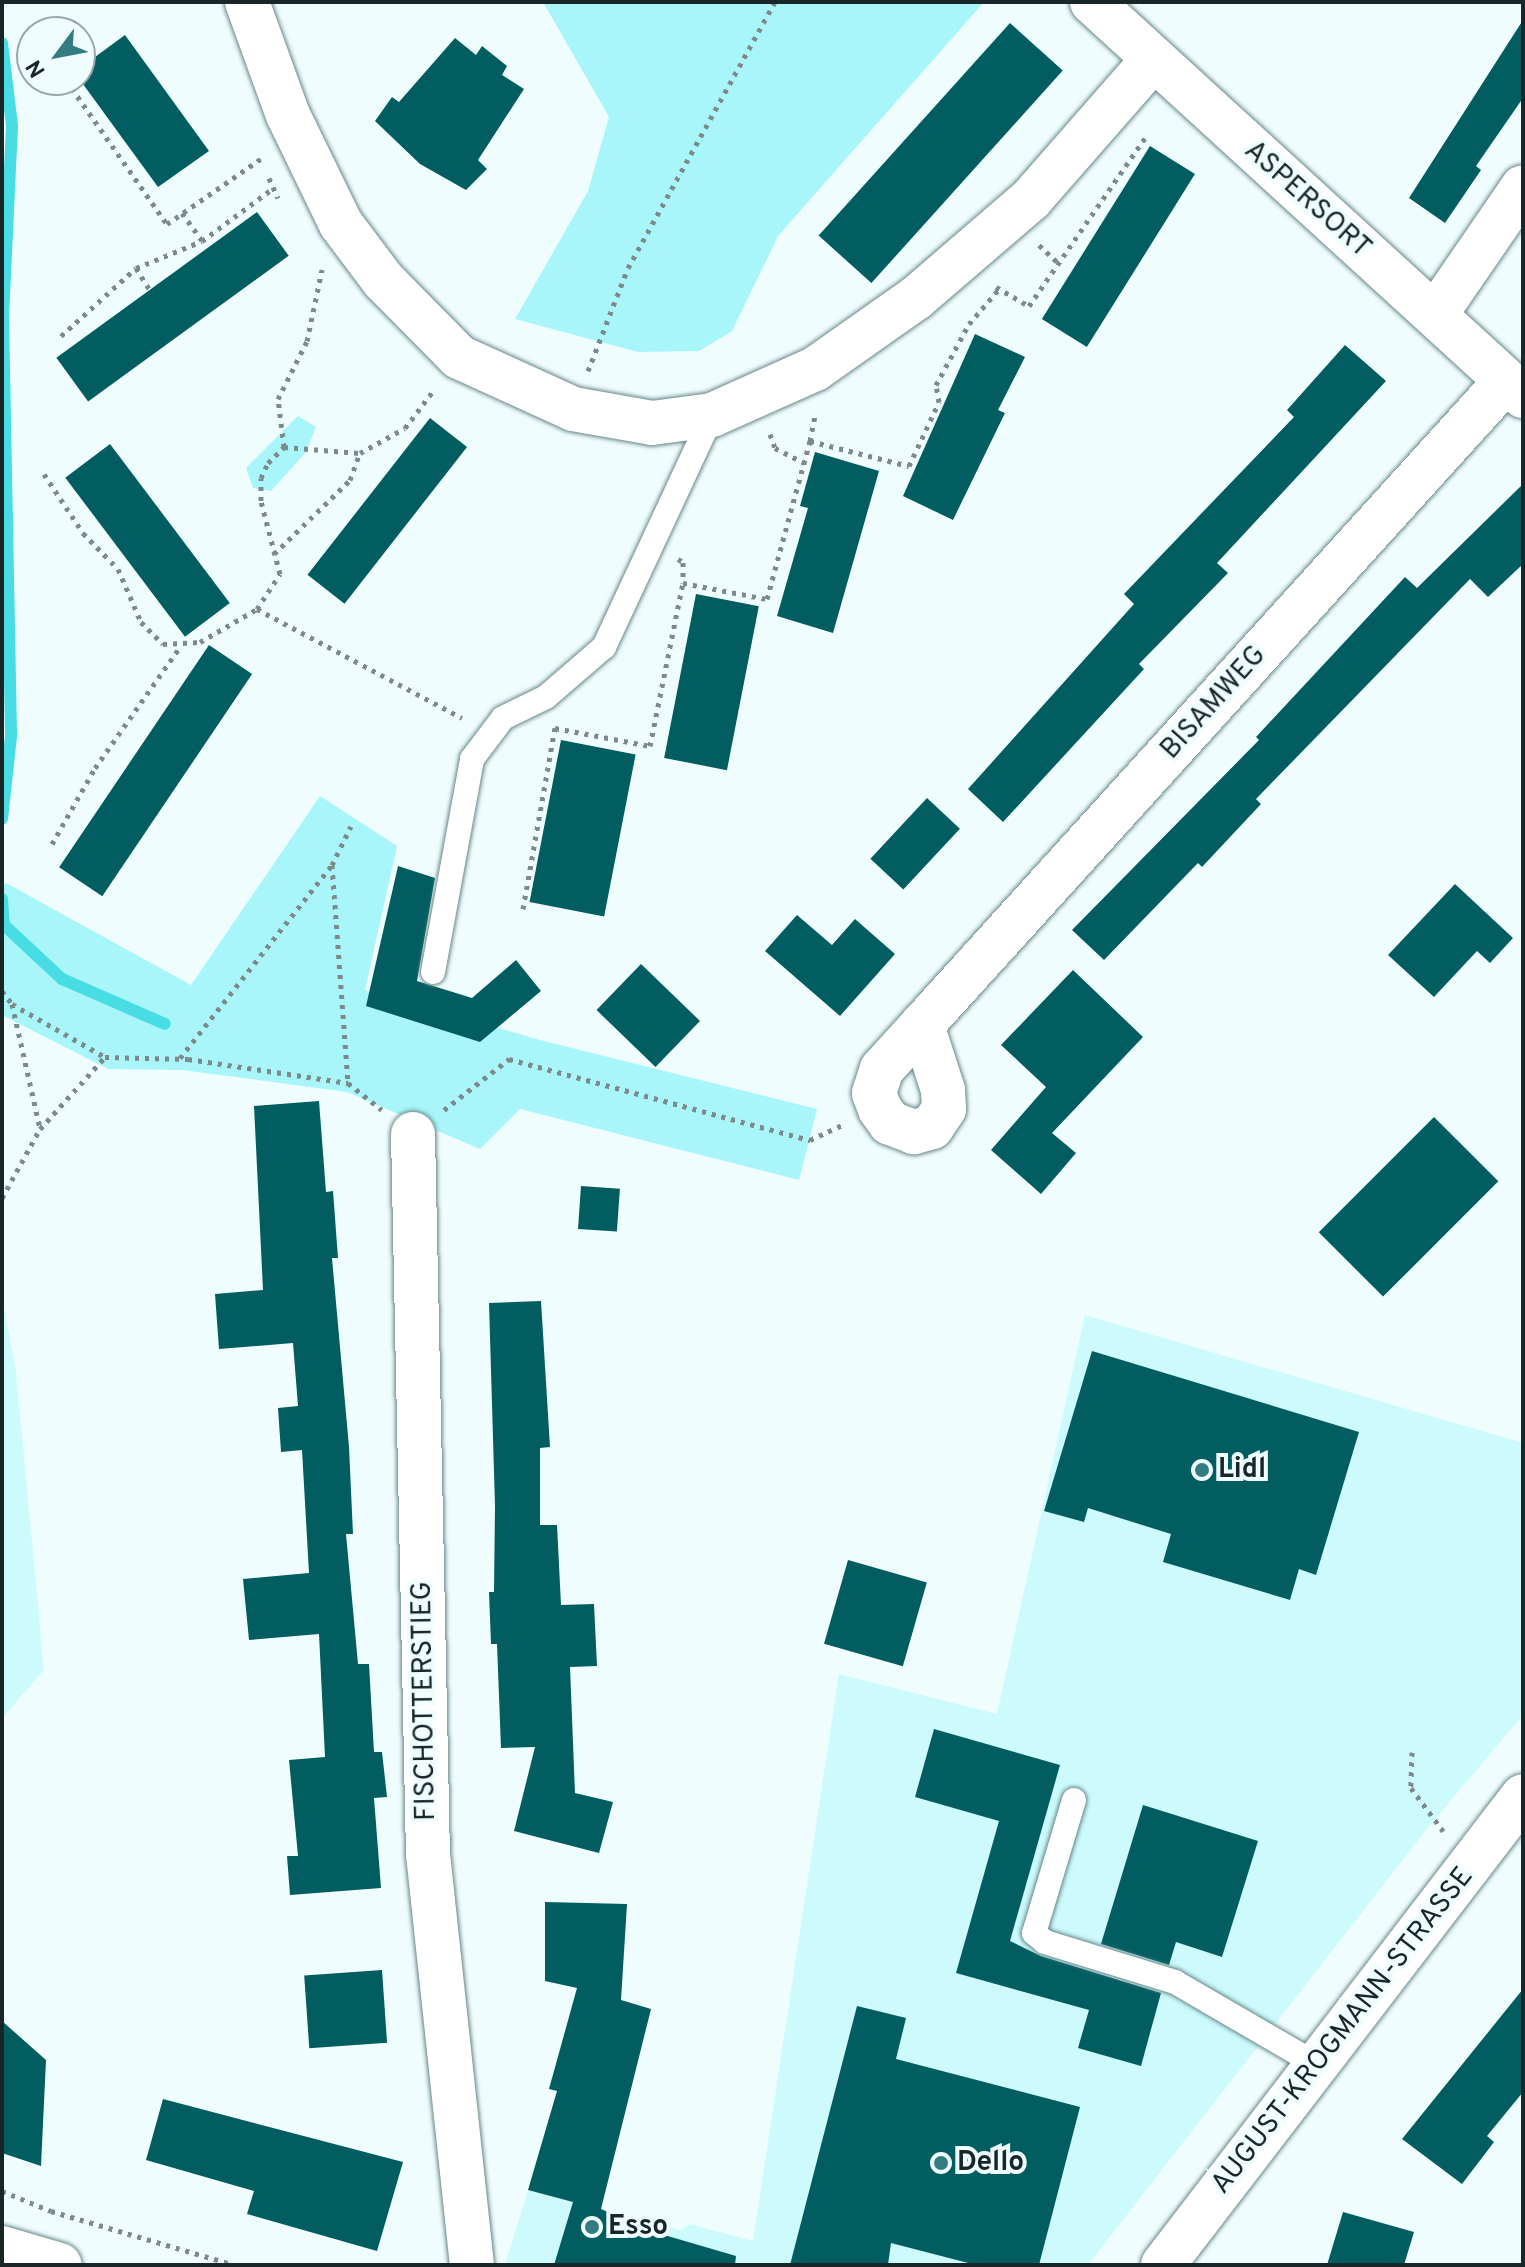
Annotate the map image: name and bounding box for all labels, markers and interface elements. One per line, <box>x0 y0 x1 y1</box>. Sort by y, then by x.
north arrow <box>16 16 96 96</box>
text: N <box>21 54 53 82</box>
street label: ASPERSORT <box>1237 134 1377 266</box>
street label: BISAMWEG <box>1154 639 1274 767</box>
place label: Lidl <box>1218 1453 1266 1487</box>
marker: Lidl <box>1193 1461 1211 1479</box>
street label: FISCHOTTERSTIEG <box>406 1581 444 1821</box>
street label: AUGUST-KROGMANN-STRASSE <box>1205 1861 1481 2201</box>
place label: Dello <box>957 2146 1024 2180</box>
marker: Dello <box>932 2154 950 2172</box>
place label: Esso <box>608 2210 668 2244</box>
marker: Esso <box>583 2218 601 2236</box>

